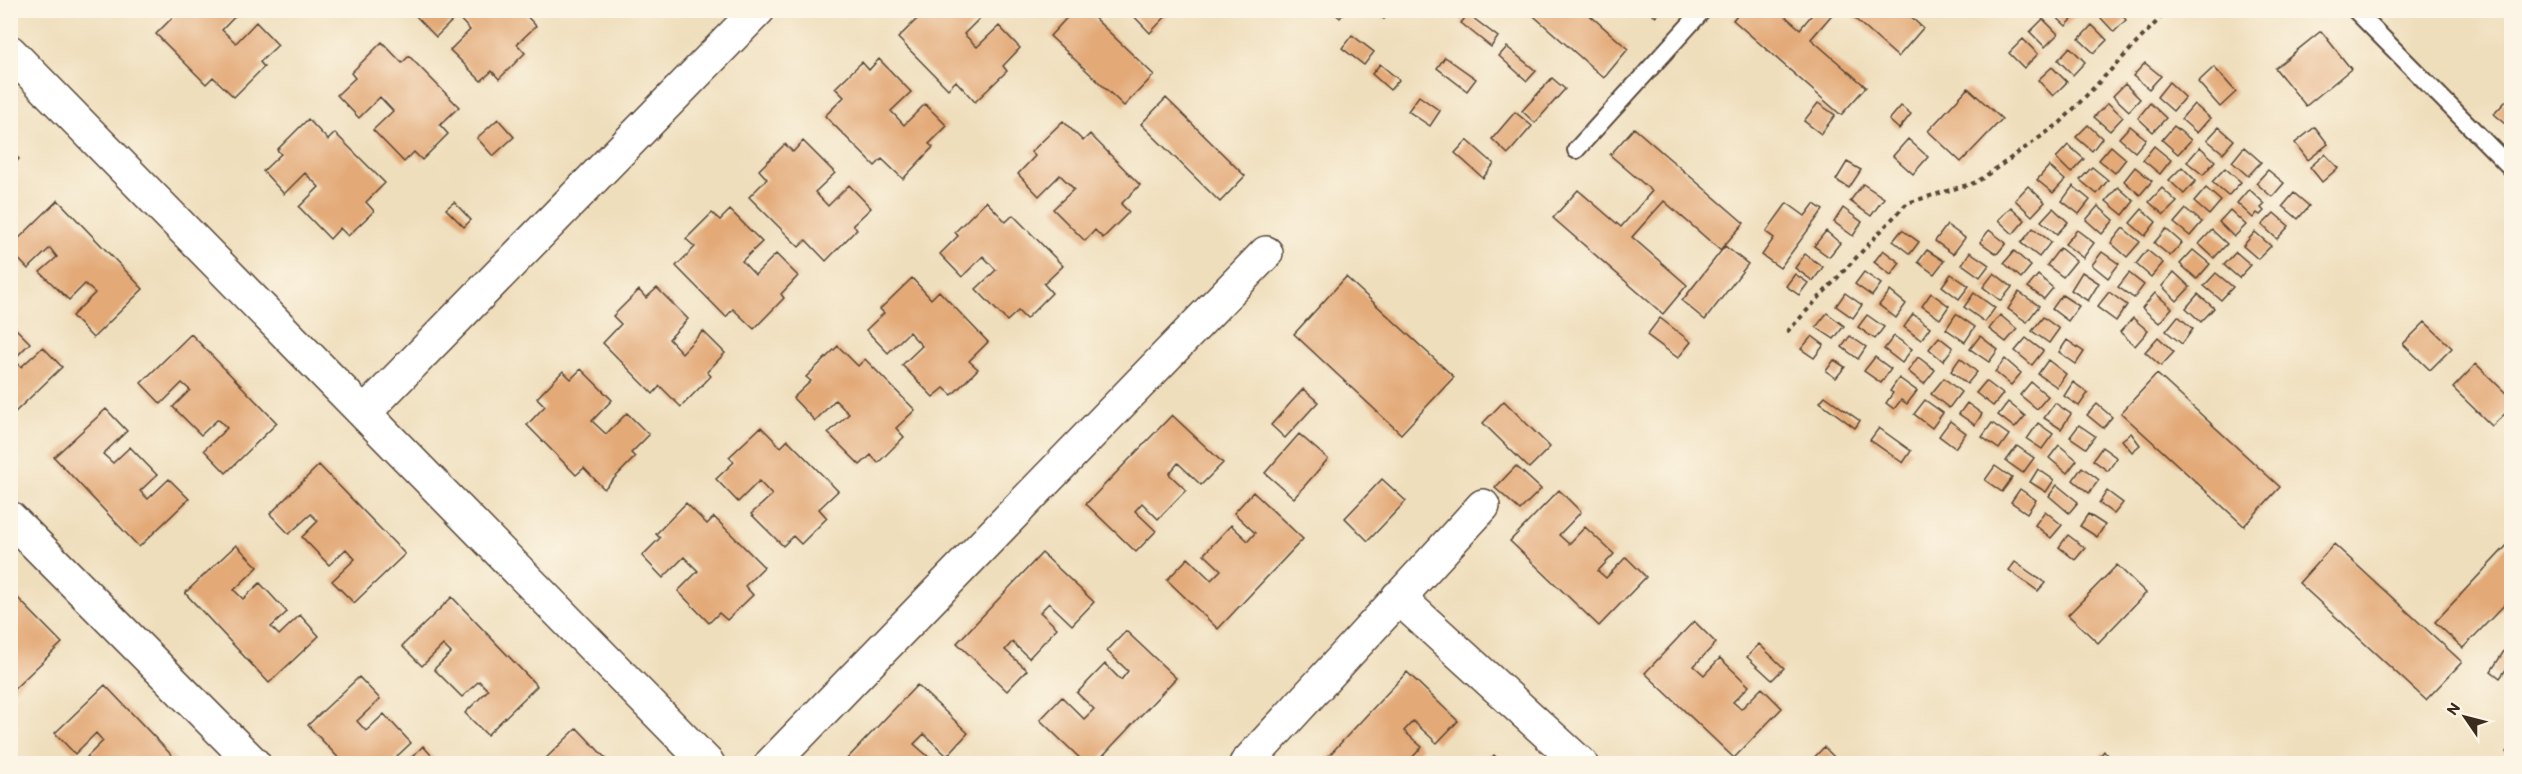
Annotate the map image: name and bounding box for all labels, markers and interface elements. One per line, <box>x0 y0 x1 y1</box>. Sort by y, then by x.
north arrow <box>2435 687 2495 747</box>
text: N <box>2442 699 2464 719</box>

